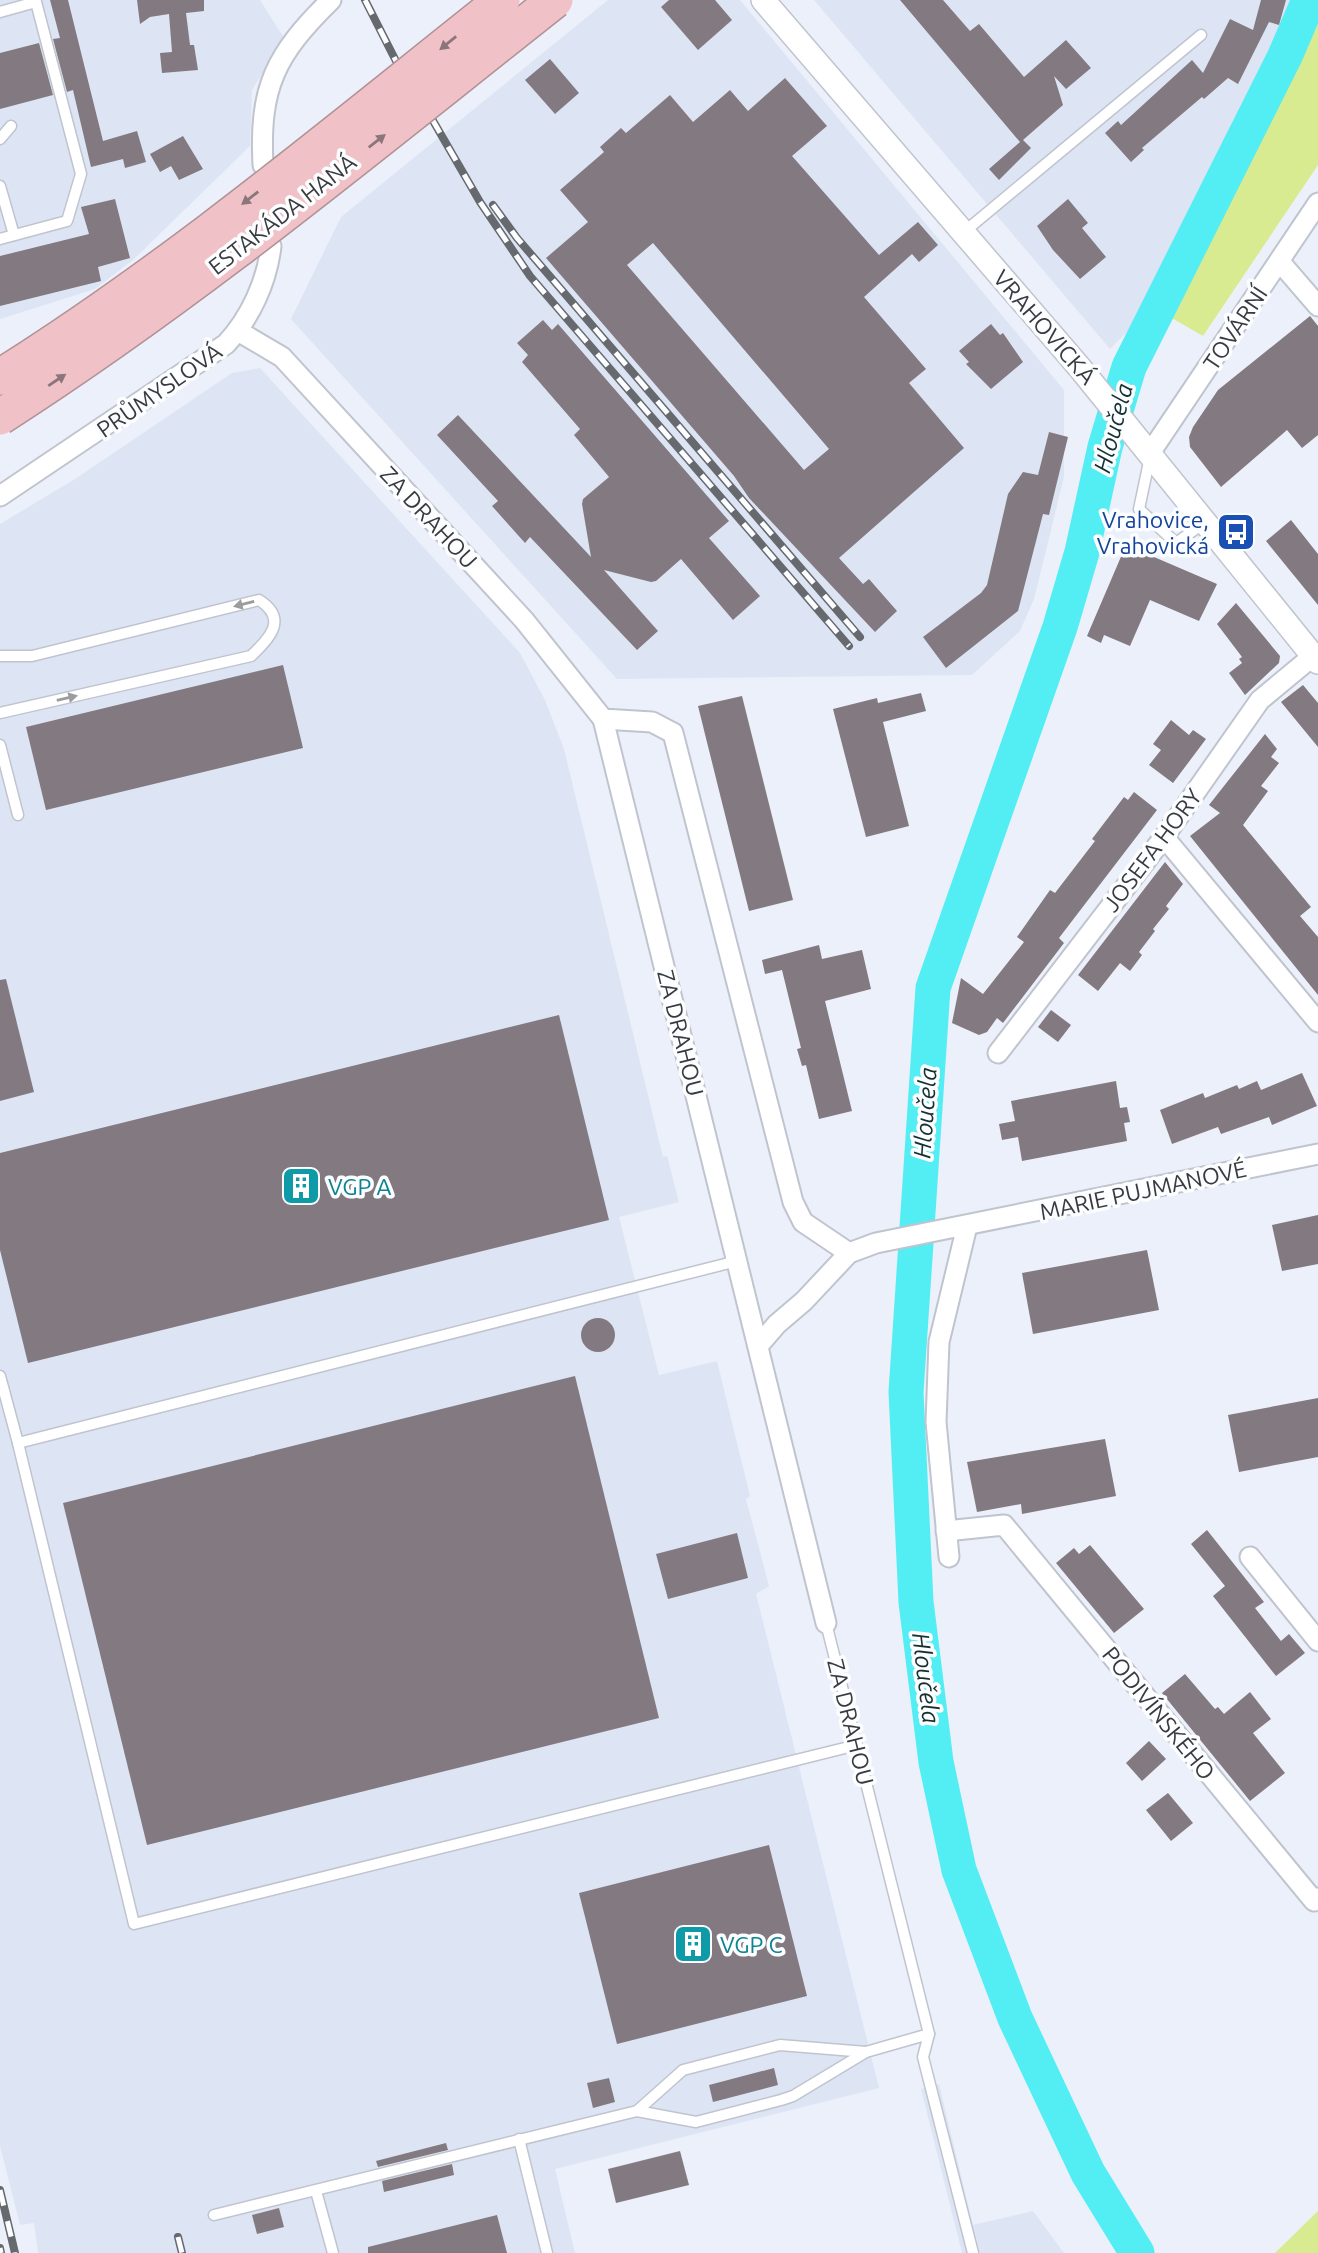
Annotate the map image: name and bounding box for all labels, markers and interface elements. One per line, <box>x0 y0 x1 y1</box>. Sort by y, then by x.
one-way arrow <box>440 35 458 50</box>
one-way arrow <box>367 133 385 148</box>
street label: ESTAKÁDA HANÁ <box>203 148 361 279</box>
one-way arrow <box>241 190 259 205</box>
street label: VRAHOVICKÁ <box>989 264 1102 389</box>
street label: TOVÁRNÍ <box>1197 280 1273 374</box>
street label: PRŮMYSLOVÁ <box>91 337 226 442</box>
one-way arrow <box>48 373 66 387</box>
water label: Hloučela <box>1088 380 1138 476</box>
street label: ZA DRAHOU <box>376 461 482 573</box>
place label: Vrahovice, Vrahovická <box>1097 507 1209 558</box>
bus stop icon: Vrahovice, Vrahovická <box>1215 511 1257 553</box>
one-way arrow <box>233 599 255 610</box>
one-way arrow <box>56 692 78 703</box>
street label: JOSEFA HORY <box>1098 783 1207 916</box>
street label: ZA DRAHOU <box>653 967 709 1099</box>
water label: Hloučela <box>908 1067 942 1159</box>
street label: MARIE PUJMANOVÉ <box>1037 1155 1249 1224</box>
building icon: VGP A <box>280 1165 322 1207</box>
place label: VGP A <box>328 1174 392 1199</box>
water label: Hloučela <box>907 1631 945 1725</box>
street label: PODIVÍNSKÉHO <box>1098 1641 1221 1784</box>
street label: ZA DRAHOU <box>823 1656 879 1788</box>
building icon: VGP C <box>672 1923 714 1965</box>
place label: VGP C <box>720 1932 783 1957</box>

